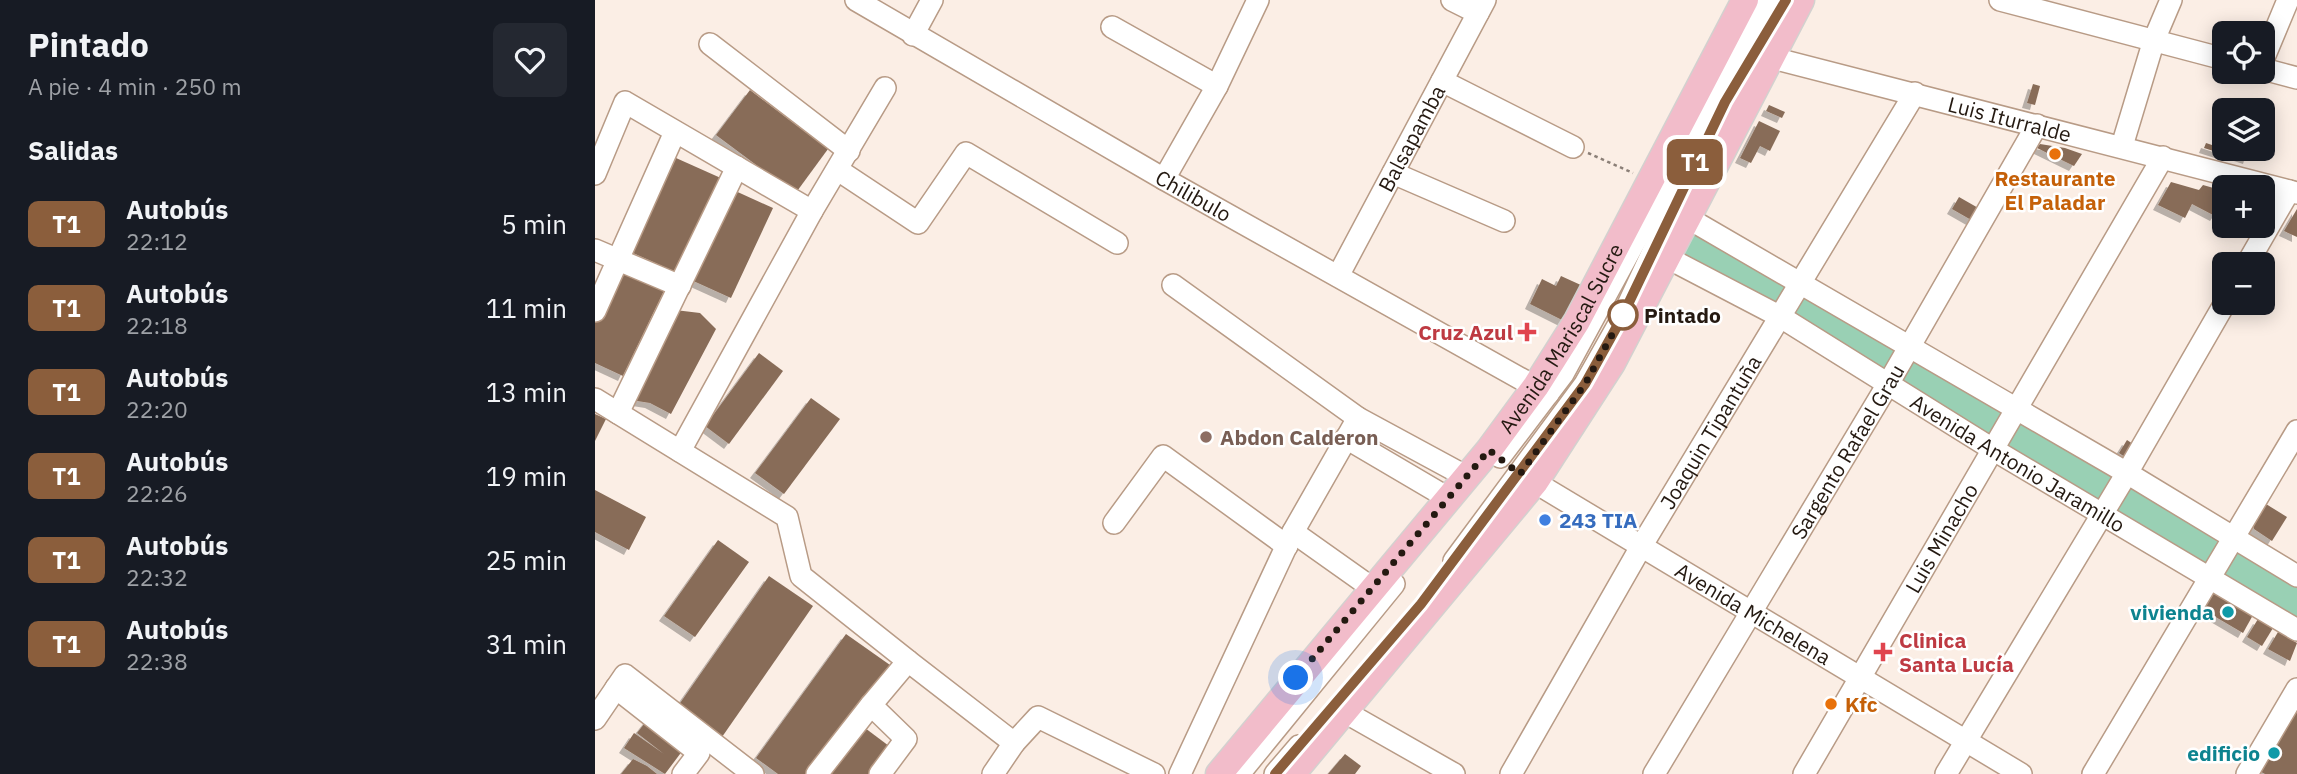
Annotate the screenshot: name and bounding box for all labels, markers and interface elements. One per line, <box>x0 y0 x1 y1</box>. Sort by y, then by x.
map controls <box>2212 21 2275 315</box>
button: locate <box>2212 21 2275 84</box>
text: Pintado <box>28 23 149 66</box>
button: heart <box>493 23 567 97</box>
text: A pie · 4 min · 250 m <box>28 71 242 101</box>
street label: Balsapamba <box>1371 80 1451 197</box>
street label: Luis Iturralde <box>1945 90 2074 148</box>
button: layers <box>2212 98 2275 161</box>
text: Salidas <box>28 133 118 167</box>
line badge: T1 <box>1663 139 1727 185</box>
text: T1 <box>1681 146 1709 178</box>
marker: Restaurante El Paladar <box>2047 146 2063 162</box>
street label: Chilibulo <box>1150 163 1236 228</box>
place label: Restaurante El Paladar <box>1995 164 2116 216</box>
button: + <box>2212 175 2275 238</box>
text: Autobús <box>126 192 228 226</box>
text: 5 min <box>501 207 567 241</box>
text: T1 <box>52 208 81 240</box>
text: 22:12 <box>126 226 188 256</box>
street label: Avenida Mariscal Sucre <box>1492 238 1629 439</box>
button: − <box>2212 252 2275 315</box>
text: Autobús <box>126 276 228 310</box>
text: 11 min <box>486 291 567 325</box>
text: T1 <box>52 292 81 324</box>
marker: Pintado <box>1608 300 1638 330</box>
place label: Pintado <box>1644 301 1721 329</box>
text: 22:18 <box>126 310 188 340</box>
place label: Cruz Azul <box>1418 318 1513 346</box>
marker: Cruz Azul <box>1519 324 1535 340</box>
street label: Joaquin Tipantuña <box>1653 350 1768 514</box>
street label: Sargento Rafael Grau <box>1784 359 1911 544</box>
text: Autobús <box>126 360 228 394</box>
text: 13 min <box>486 375 567 409</box>
text: T1 <box>52 376 81 408</box>
street label: Avenida Antonio Jaramillo <box>1905 387 2130 539</box>
text: 22:20 <box>126 394 188 424</box>
place label: Abdon Calderon <box>1220 423 1379 451</box>
marker: Abdon Calderon <box>1198 429 1214 445</box>
text: Autobús <box>126 444 228 478</box>
text: 19 min <box>486 459 567 493</box>
text: T1 <box>52 460 81 492</box>
text: 22:26 <box>126 478 188 508</box>
street label: Luis Minacho <box>1898 478 1984 598</box>
place label: 243 TIA <box>1559 506 1637 534</box>
marker: 243 TIA <box>1537 512 1553 528</box>
text: Autobús <box>126 528 228 562</box>
text: 25 min <box>486 543 567 577</box>
text: T1 <box>52 544 81 576</box>
street label: Avenida Michelena <box>1670 556 1837 671</box>
text: 22:32 <box>126 562 188 592</box>
place label: vivienda <box>2130 598 2214 626</box>
marker: vivienda <box>2220 604 2236 620</box>
text: Autobús <box>126 612 228 646</box>
place label: Clinica Santa Lucía <box>1899 626 2014 678</box>
text: 31 min <box>486 627 567 661</box>
text: T1 <box>52 628 81 660</box>
marker: Clinica Santa Lucía <box>1873 642 1893 662</box>
text: 22:38 <box>126 646 188 676</box>
your location <box>1278 660 1313 695</box>
place label: Kfc <box>1845 690 1878 718</box>
marker: Kfc <box>1823 696 1839 712</box>
place label: edificio <box>2187 739 2260 767</box>
marker: edificio <box>2266 745 2282 761</box>

